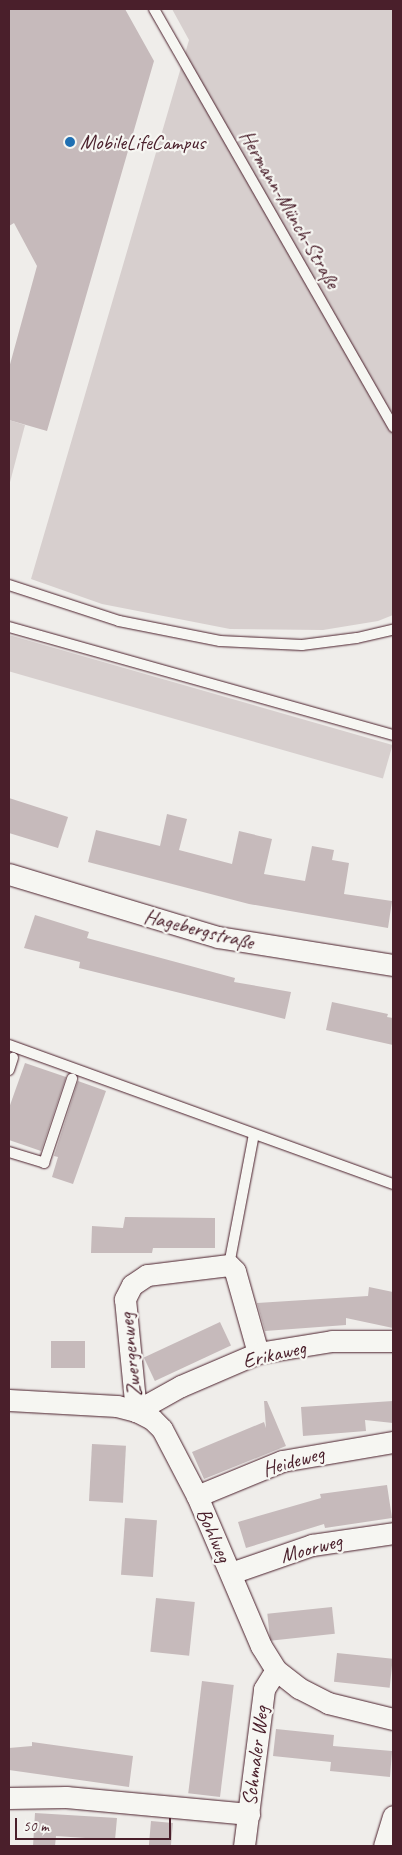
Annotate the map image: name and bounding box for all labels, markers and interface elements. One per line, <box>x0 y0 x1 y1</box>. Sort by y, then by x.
street label: Hermann-Münch-Straße <box>234 125 346 293</box>
place label: MobileLifeCampus <box>80 129 205 155</box>
marker: MobileLifeCampus <box>64 136 76 148</box>
street label: Hagebergstraße <box>142 903 256 955</box>
street label: Zwergenweg <box>113 1312 147 1398</box>
street label: Erikaweg <box>240 1335 308 1373</box>
street label: Heideweg <box>259 1440 327 1482</box>
street label: Bohlweg <box>191 1504 237 1566</box>
street label: Moorweg <box>277 1528 345 1568</box>
street label: Schmaler Weg <box>236 1705 274 1807</box>
scale bar <box>18 1808 174 1840</box>
text: 50 m <box>23 1817 49 1836</box>

